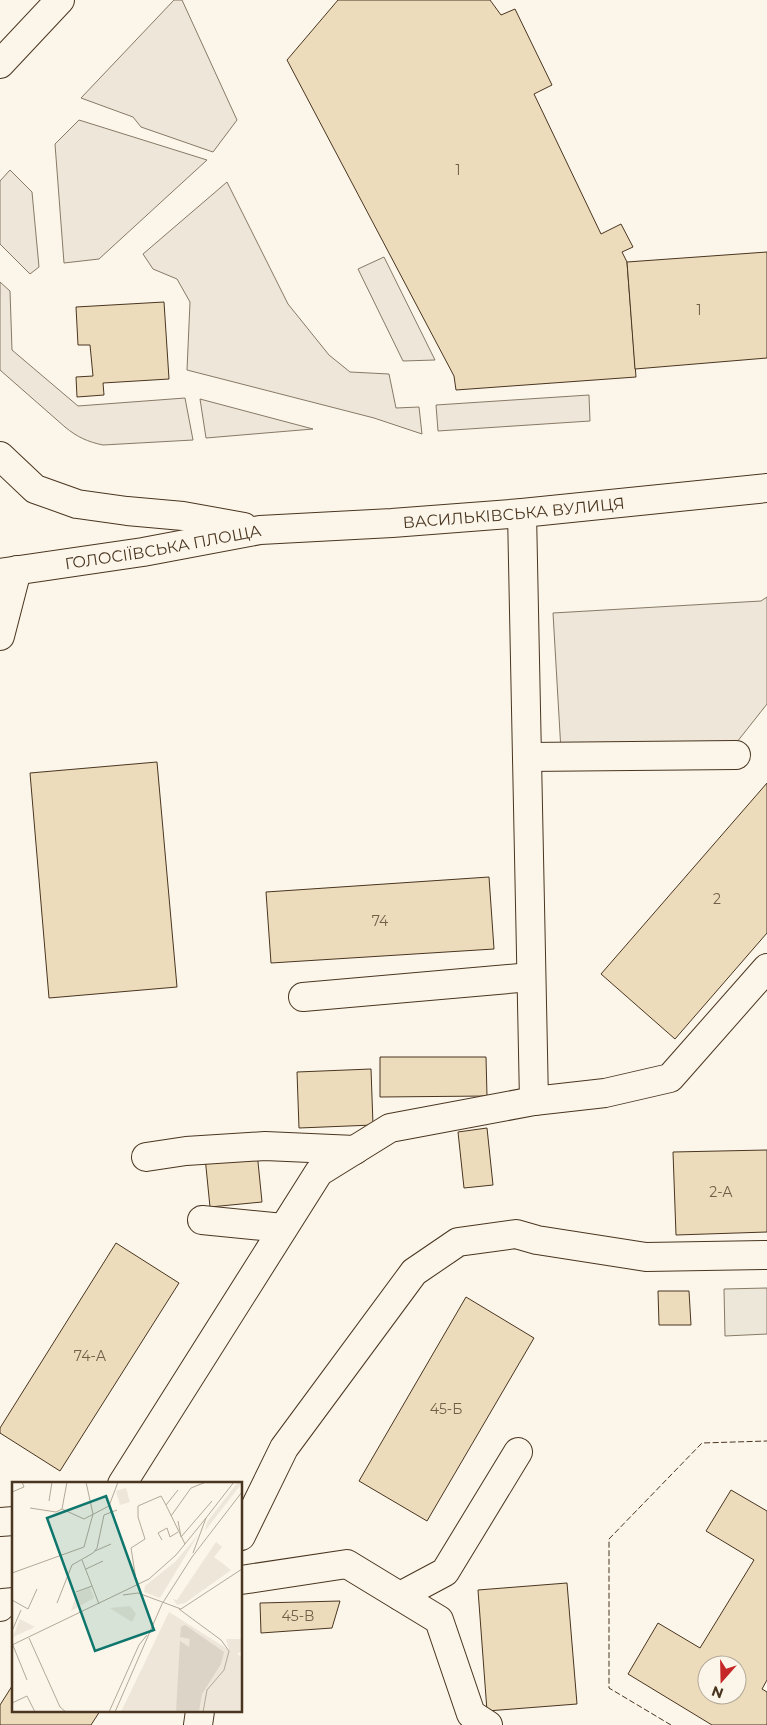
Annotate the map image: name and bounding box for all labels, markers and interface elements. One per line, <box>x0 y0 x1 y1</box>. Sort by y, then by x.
house number: 1 <box>455 161 461 179</box>
house number: 1 <box>696 301 702 319</box>
street label: ВАСИЛЬКІВСЬКА ВУЛИЦЯ <box>402 494 626 532</box>
street label: ГОЛОСІЇВСЬКА ПЛОЩА <box>63 521 263 573</box>
house number: 2 <box>713 890 721 908</box>
house number: 74 <box>372 912 389 930</box>
house number: 2-А <box>709 1183 733 1201</box>
house number: 74-А <box>74 1347 107 1365</box>
house number: 45-Б <box>430 1400 462 1418</box>
inset map <box>12 1482 242 1712</box>
house number: 45-В <box>282 1607 314 1625</box>
north arrow <box>697 1655 747 1705</box>
text: N <box>709 1682 726 1703</box>

